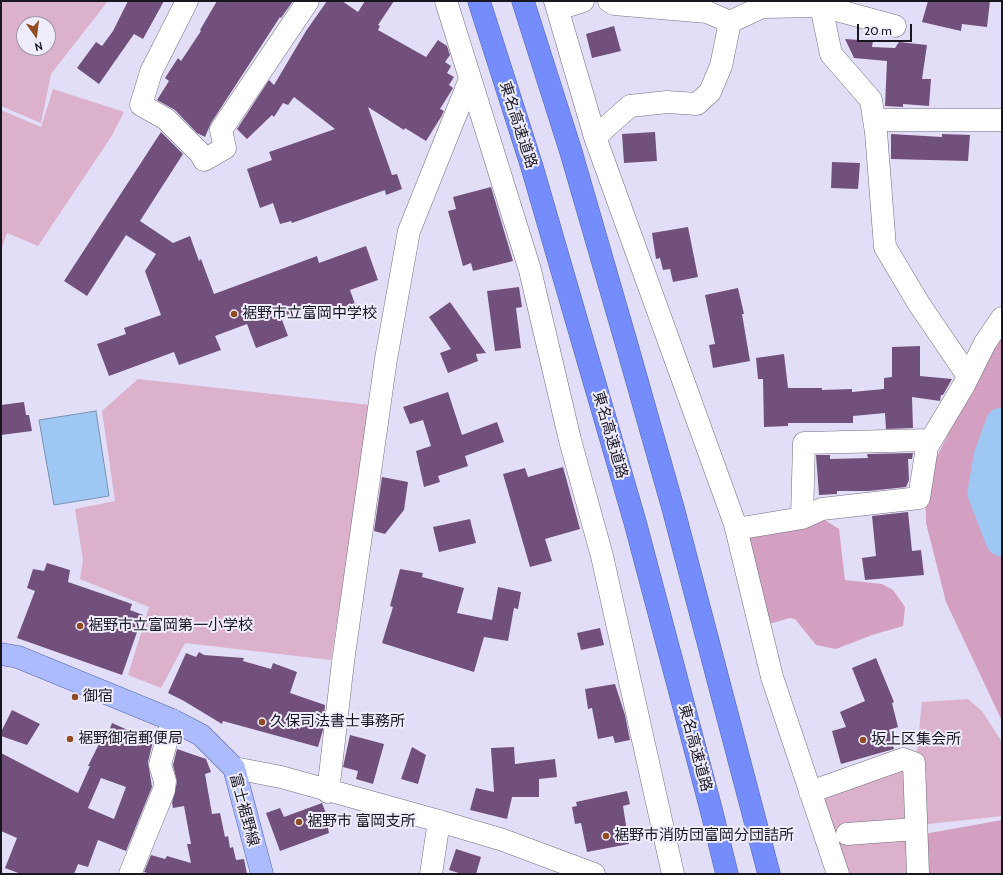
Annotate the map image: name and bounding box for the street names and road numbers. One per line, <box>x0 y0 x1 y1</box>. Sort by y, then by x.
street label: 東名高速道路 <box>496 79 540 171</box>
street label: 東名高速道路 <box>589 389 631 481</box>
street label: 東名高速道路 <box>675 702 715 794</box>
street label: 富士裾野線 <box>226 771 262 849</box>

